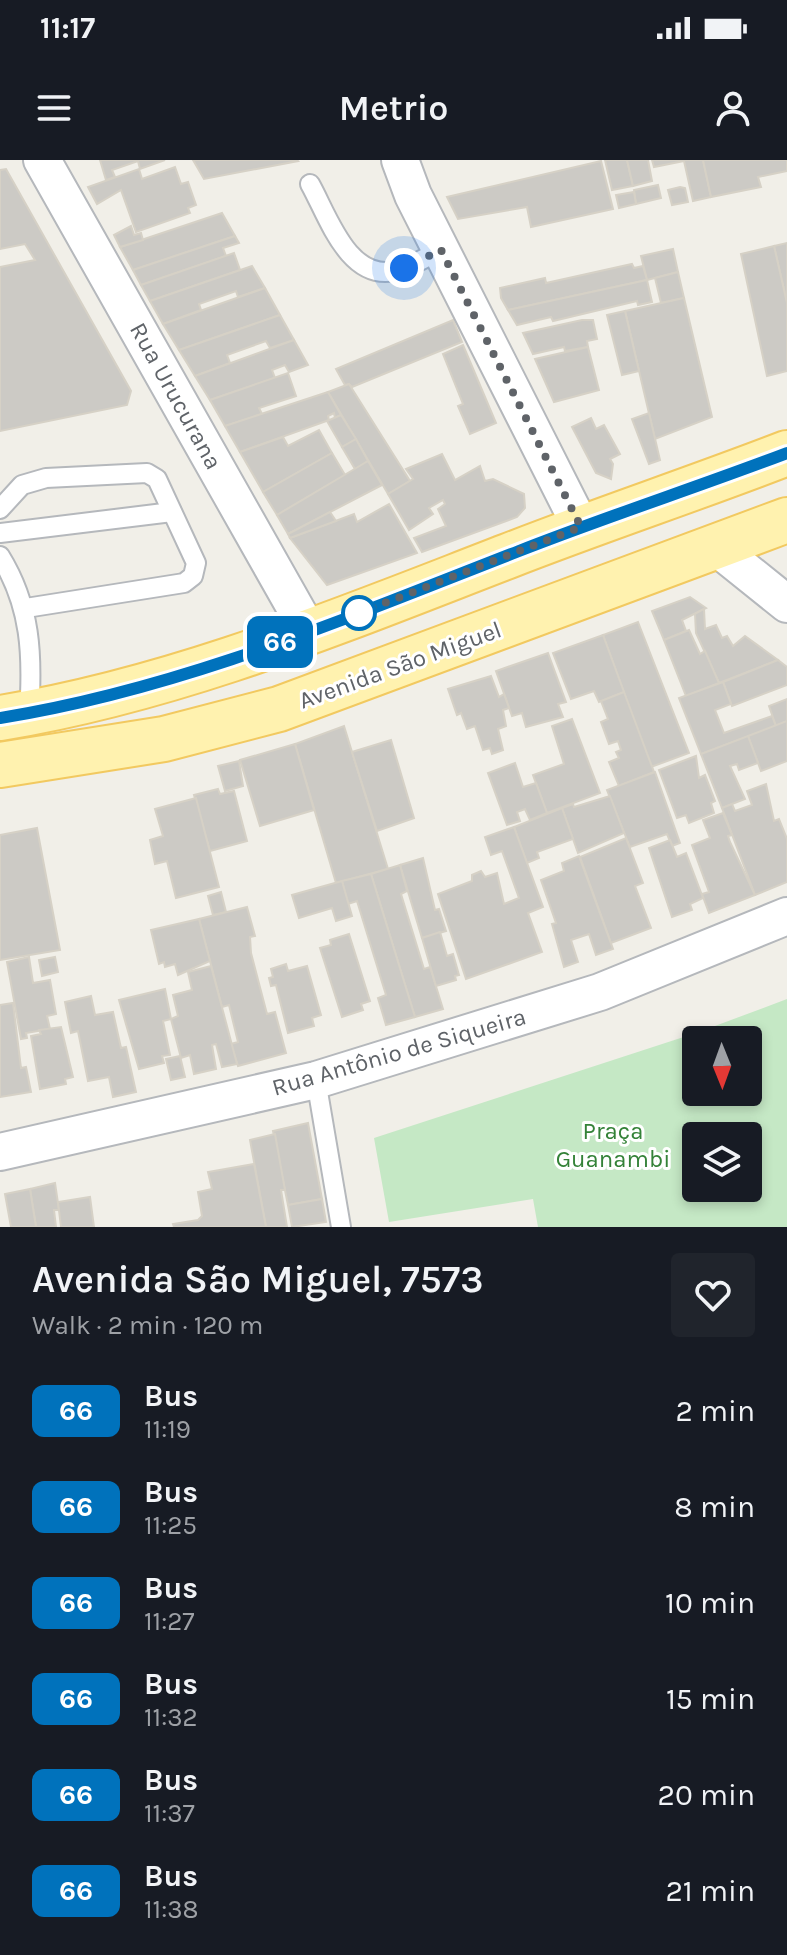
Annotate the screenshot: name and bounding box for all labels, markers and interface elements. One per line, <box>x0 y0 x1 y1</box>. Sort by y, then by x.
text: 11:17 <box>40 10 95 46</box>
icon: menu <box>32 86 76 130</box>
icon: person <box>711 86 755 130</box>
text: Metrio <box>339 87 448 129</box>
your location <box>384 248 424 288</box>
street label: Rua Urucurana <box>124 318 228 474</box>
unlabelled marker <box>342 596 376 630</box>
street label: Avenida São Miguel <box>295 615 505 715</box>
line badge: 66 <box>244 616 316 668</box>
text: 66 <box>263 625 297 658</box>
street label: Rua Antônio de Siqueira <box>269 1002 529 1102</box>
north arrow <box>682 1026 762 1106</box>
map controls <box>682 1026 762 1202</box>
park label: Praça Guanambi <box>556 1117 670 1173</box>
button: layers <box>682 1122 762 1202</box>
button: heart <box>671 1253 755 1337</box>
text: Avenida São Miguel, 7573 <box>32 1257 484 1302</box>
text: Walk · 2 min · 120 m <box>32 1310 263 1341</box>
text: Bus <box>144 1378 198 1414</box>
text: 2 min <box>675 1393 755 1429</box>
text: 66 <box>59 1394 93 1427</box>
text: 11:19 <box>144 1414 191 1445</box>
text: Bus <box>144 1474 198 1510</box>
text: 8 min <box>674 1489 755 1525</box>
text: 66 <box>59 1490 93 1523</box>
text: 11:25 <box>144 1510 197 1541</box>
text: Bus <box>144 1570 198 1606</box>
text: 10 min <box>665 1585 755 1621</box>
text: 66 <box>59 1586 93 1619</box>
text: 11:27 <box>144 1606 194 1637</box>
text: Bus <box>144 1666 198 1702</box>
text: 15 min <box>666 1681 755 1717</box>
text: 66 <box>59 1682 93 1715</box>
text: 11:32 <box>144 1702 198 1733</box>
text: Bus <box>144 1762 198 1798</box>
text: 20 min <box>658 1777 755 1813</box>
text: 66 <box>59 1778 93 1811</box>
text: 11:37 <box>144 1798 195 1829</box>
text: Bus <box>144 1858 198 1894</box>
text: 21 min <box>665 1873 755 1909</box>
text: 66 <box>59 1874 93 1907</box>
text: 11:38 <box>144 1894 199 1925</box>

